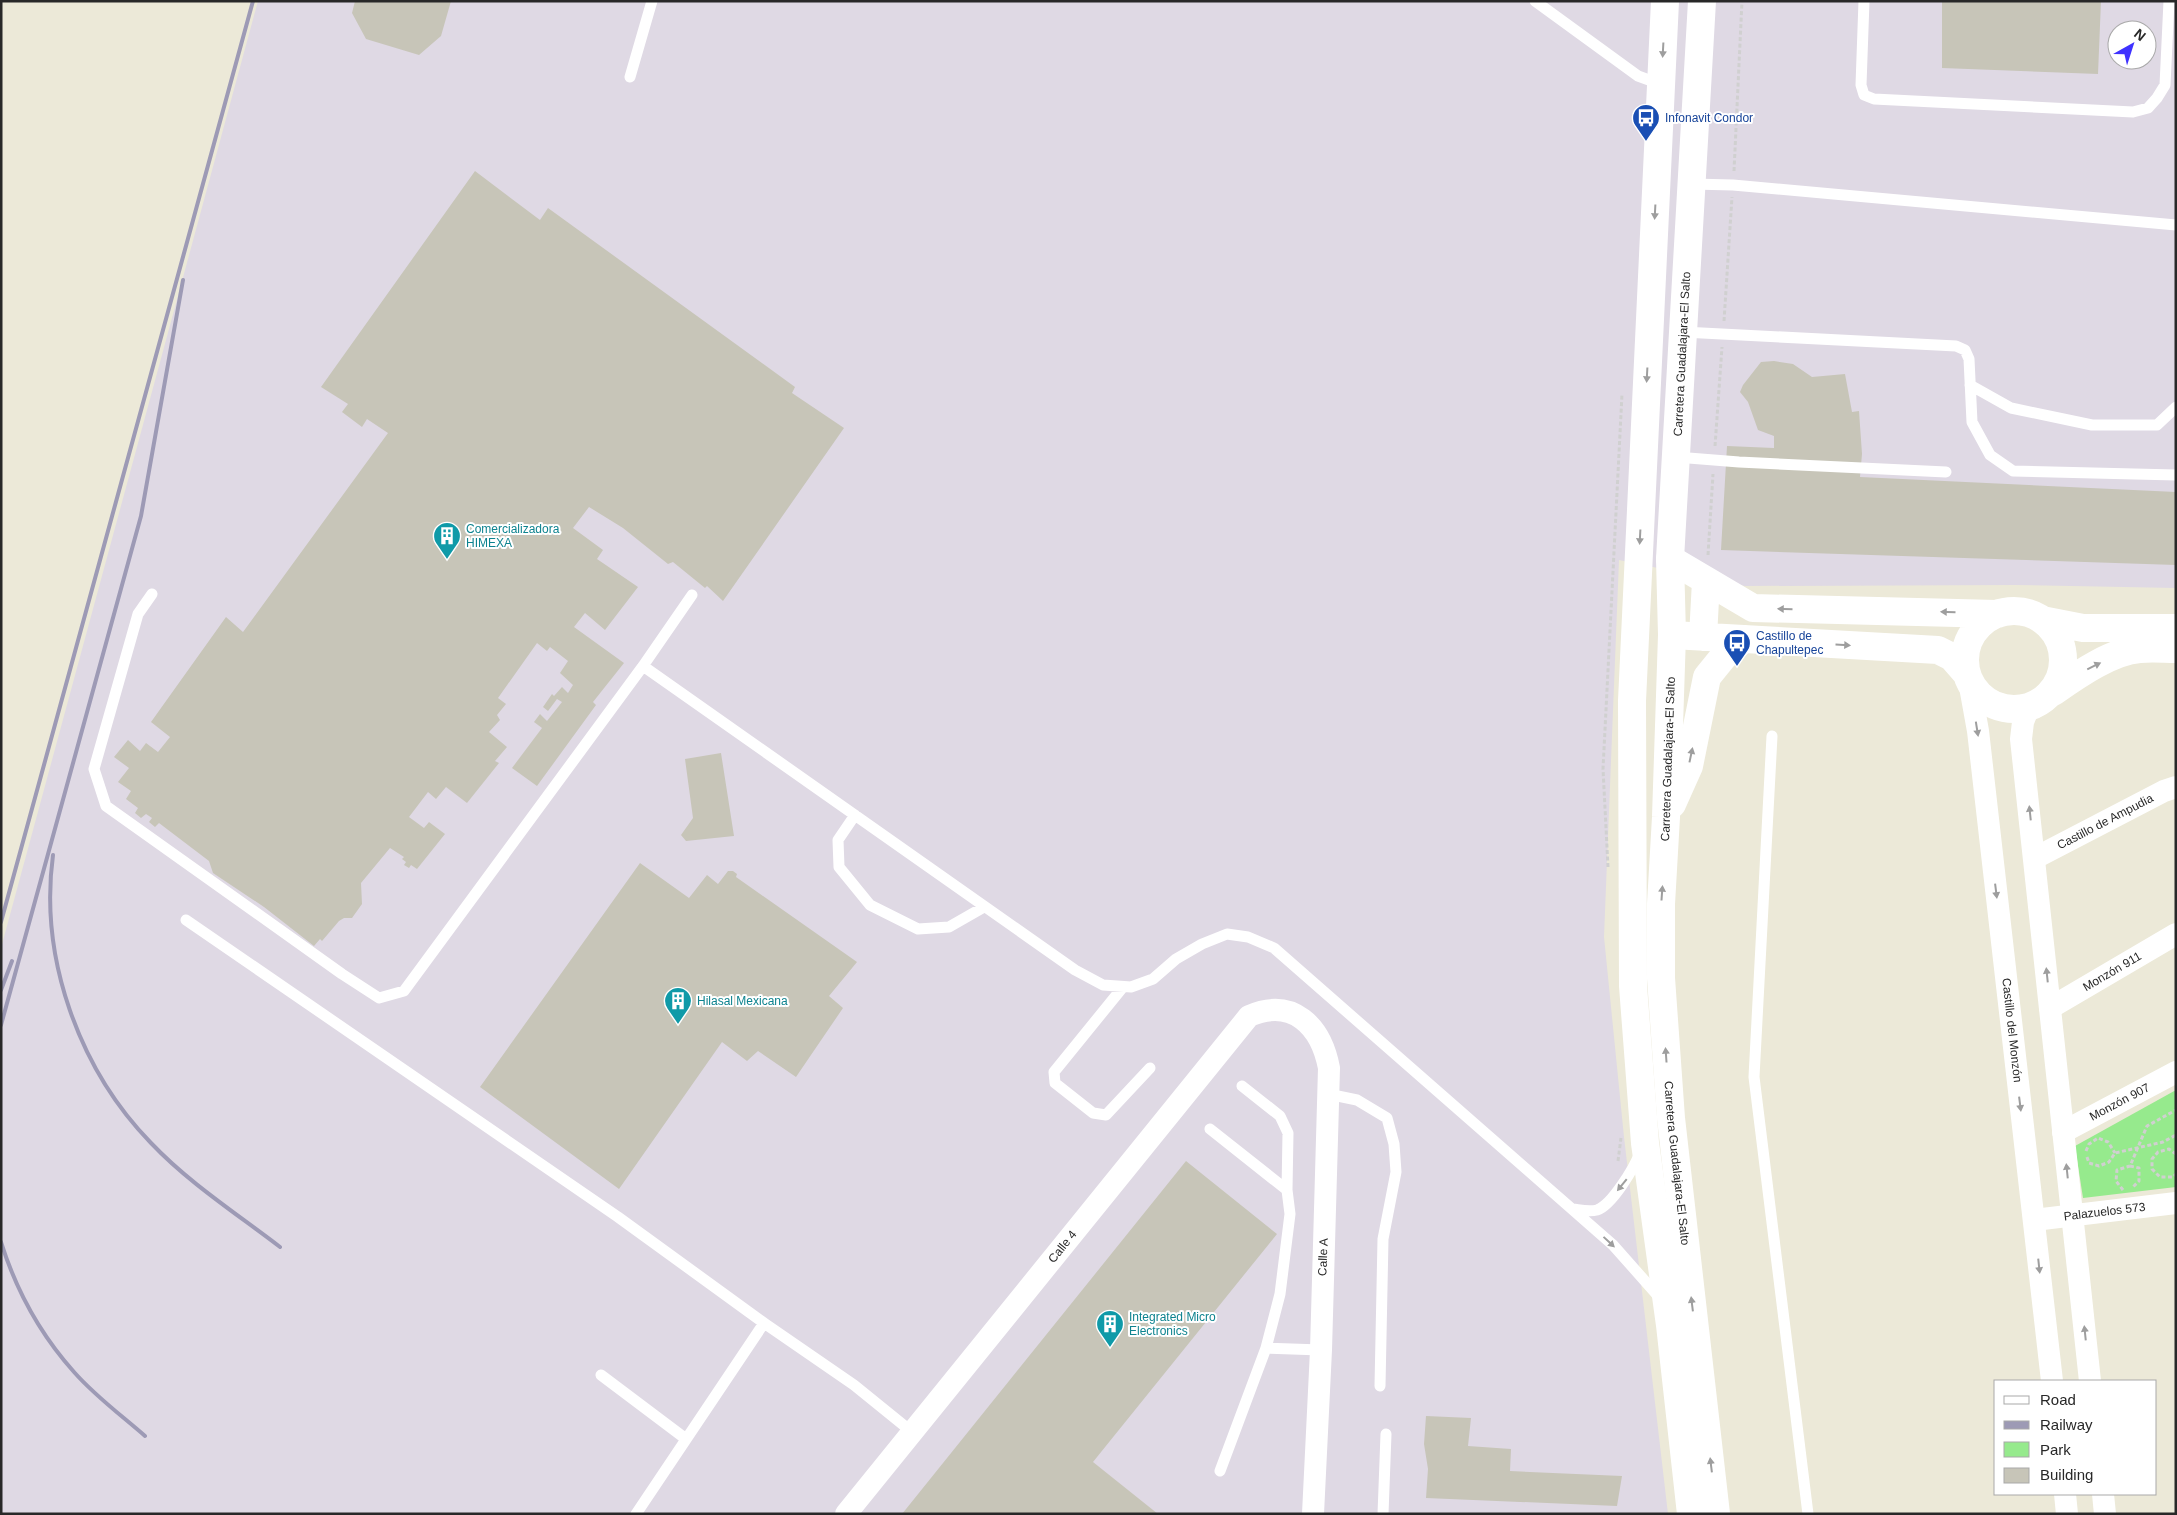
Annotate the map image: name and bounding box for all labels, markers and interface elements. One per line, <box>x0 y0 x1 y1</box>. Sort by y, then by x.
north arrow <box>2107 20 2157 70</box>
text: N <box>2131 25 2149 44</box>
one-way arrow <box>1658 42 1666 58</box>
bus stop icon: Infonavit Condor <box>1631 103 1661 142</box>
place label: Infonavit Condor <box>1665 111 1753 125</box>
one-way arrow <box>1651 205 1659 221</box>
street label: Carretera Guadalajara-El Salto <box>1671 271 1693 437</box>
one-way arrow <box>1643 367 1651 383</box>
building icon: Comercializadora HIMEXA <box>432 521 462 560</box>
place label: Comercializadora HIMEXA <box>466 522 560 550</box>
one-way arrow <box>1635 529 1643 545</box>
one-way arrow <box>1777 605 1793 613</box>
one-way arrow <box>1940 608 1956 616</box>
bus stop icon: Castillo de Chapultepec <box>1722 628 1752 667</box>
place label: Castillo de Chapultepec <box>1756 629 1823 657</box>
one-way arrow <box>1835 641 1851 649</box>
one-way arrow <box>2087 662 2101 670</box>
street label: Carretera Guadalajara-El Salto <box>1658 676 1678 842</box>
one-way arrow <box>1974 722 1982 738</box>
one-way arrow <box>1687 748 1695 763</box>
street label: Castillo de Ampudia <box>2055 791 2156 852</box>
one-way arrow <box>2026 805 2034 821</box>
one-way arrow <box>1992 883 2000 899</box>
one-way arrow <box>1658 885 1666 901</box>
street label: Monzón 911 <box>2080 949 2144 994</box>
one-way arrow <box>2043 966 2051 982</box>
street label: Castillo del Monzón <box>1999 977 2025 1083</box>
building icon: Hilasal Mexicana <box>663 986 693 1025</box>
place label: Hilasal Mexicana <box>697 994 788 1008</box>
one-way arrow <box>1661 1047 1669 1063</box>
street label: Monzón 907 <box>2087 1080 2152 1124</box>
street label: Carretera Guadalajara-El Salto <box>1661 1081 1692 1246</box>
one-way arrow <box>2016 1097 2024 1113</box>
one-way arrow <box>2063 1163 2071 1179</box>
one-way arrow <box>1616 1178 1627 1191</box>
street label: Palazuelos 573 <box>2063 1200 2146 1223</box>
street label: Calle 4 <box>1045 1227 1080 1266</box>
one-way arrow <box>1603 1236 1615 1248</box>
street label: Calle A <box>1315 1238 1331 1276</box>
one-way arrow <box>2035 1258 2043 1274</box>
one-way arrow <box>1688 1296 1696 1312</box>
building icon: Integrated Micro Electronics <box>1095 1309 1125 1348</box>
place label: Integrated Micro Electronics <box>1129 1310 1216 1338</box>
one-way arrow <box>2080 1325 2088 1341</box>
legend <box>1994 1380 2157 1495</box>
text: Road <box>2040 1391 2076 1408</box>
text: Railway <box>2040 1416 2093 1433</box>
text: Park <box>2040 1441 2071 1458</box>
one-way arrow <box>1707 1457 1715 1473</box>
text: Building <box>2040 1466 2093 1483</box>

